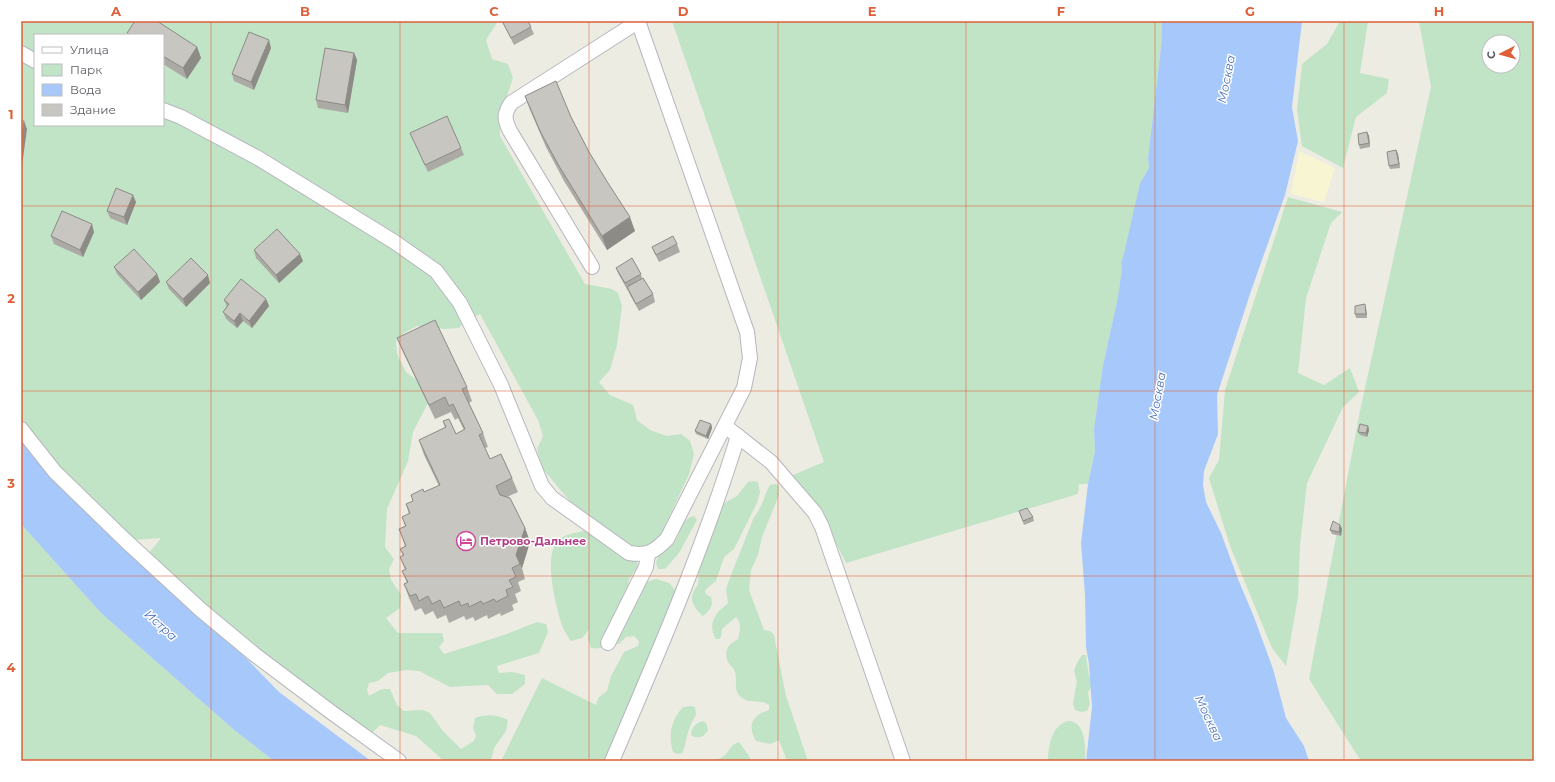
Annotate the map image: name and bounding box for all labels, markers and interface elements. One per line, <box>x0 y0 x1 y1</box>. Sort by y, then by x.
text: A <box>110 3 122 19</box>
text: B <box>300 3 310 19</box>
text: C <box>489 3 499 19</box>
text: D <box>678 3 689 19</box>
text: E <box>868 3 877 19</box>
text: F <box>1057 3 1065 19</box>
text: G <box>1245 3 1255 19</box>
text: H <box>1434 3 1444 19</box>
legend <box>34 34 164 126</box>
north arrow <box>1481 34 1521 74</box>
text: Улица <box>70 42 109 57</box>
text: С <box>1484 50 1498 60</box>
water label: Москва <box>1214 54 1238 104</box>
text: Парк <box>70 62 102 77</box>
text: Вода <box>70 82 101 97</box>
text: Здание <box>70 102 116 117</box>
text: 1 <box>8 106 14 122</box>
text: 2 <box>7 290 15 306</box>
water label: Москва <box>1145 371 1169 421</box>
text: 3 <box>6 475 15 491</box>
hotel icon: Петрово-Дальнее <box>455 530 477 552</box>
place label: Петрово-Дальнее <box>480 534 586 548</box>
water label: Истра <box>142 606 180 644</box>
text: 4 <box>7 659 16 675</box>
water label: Москва <box>1192 693 1226 743</box>

